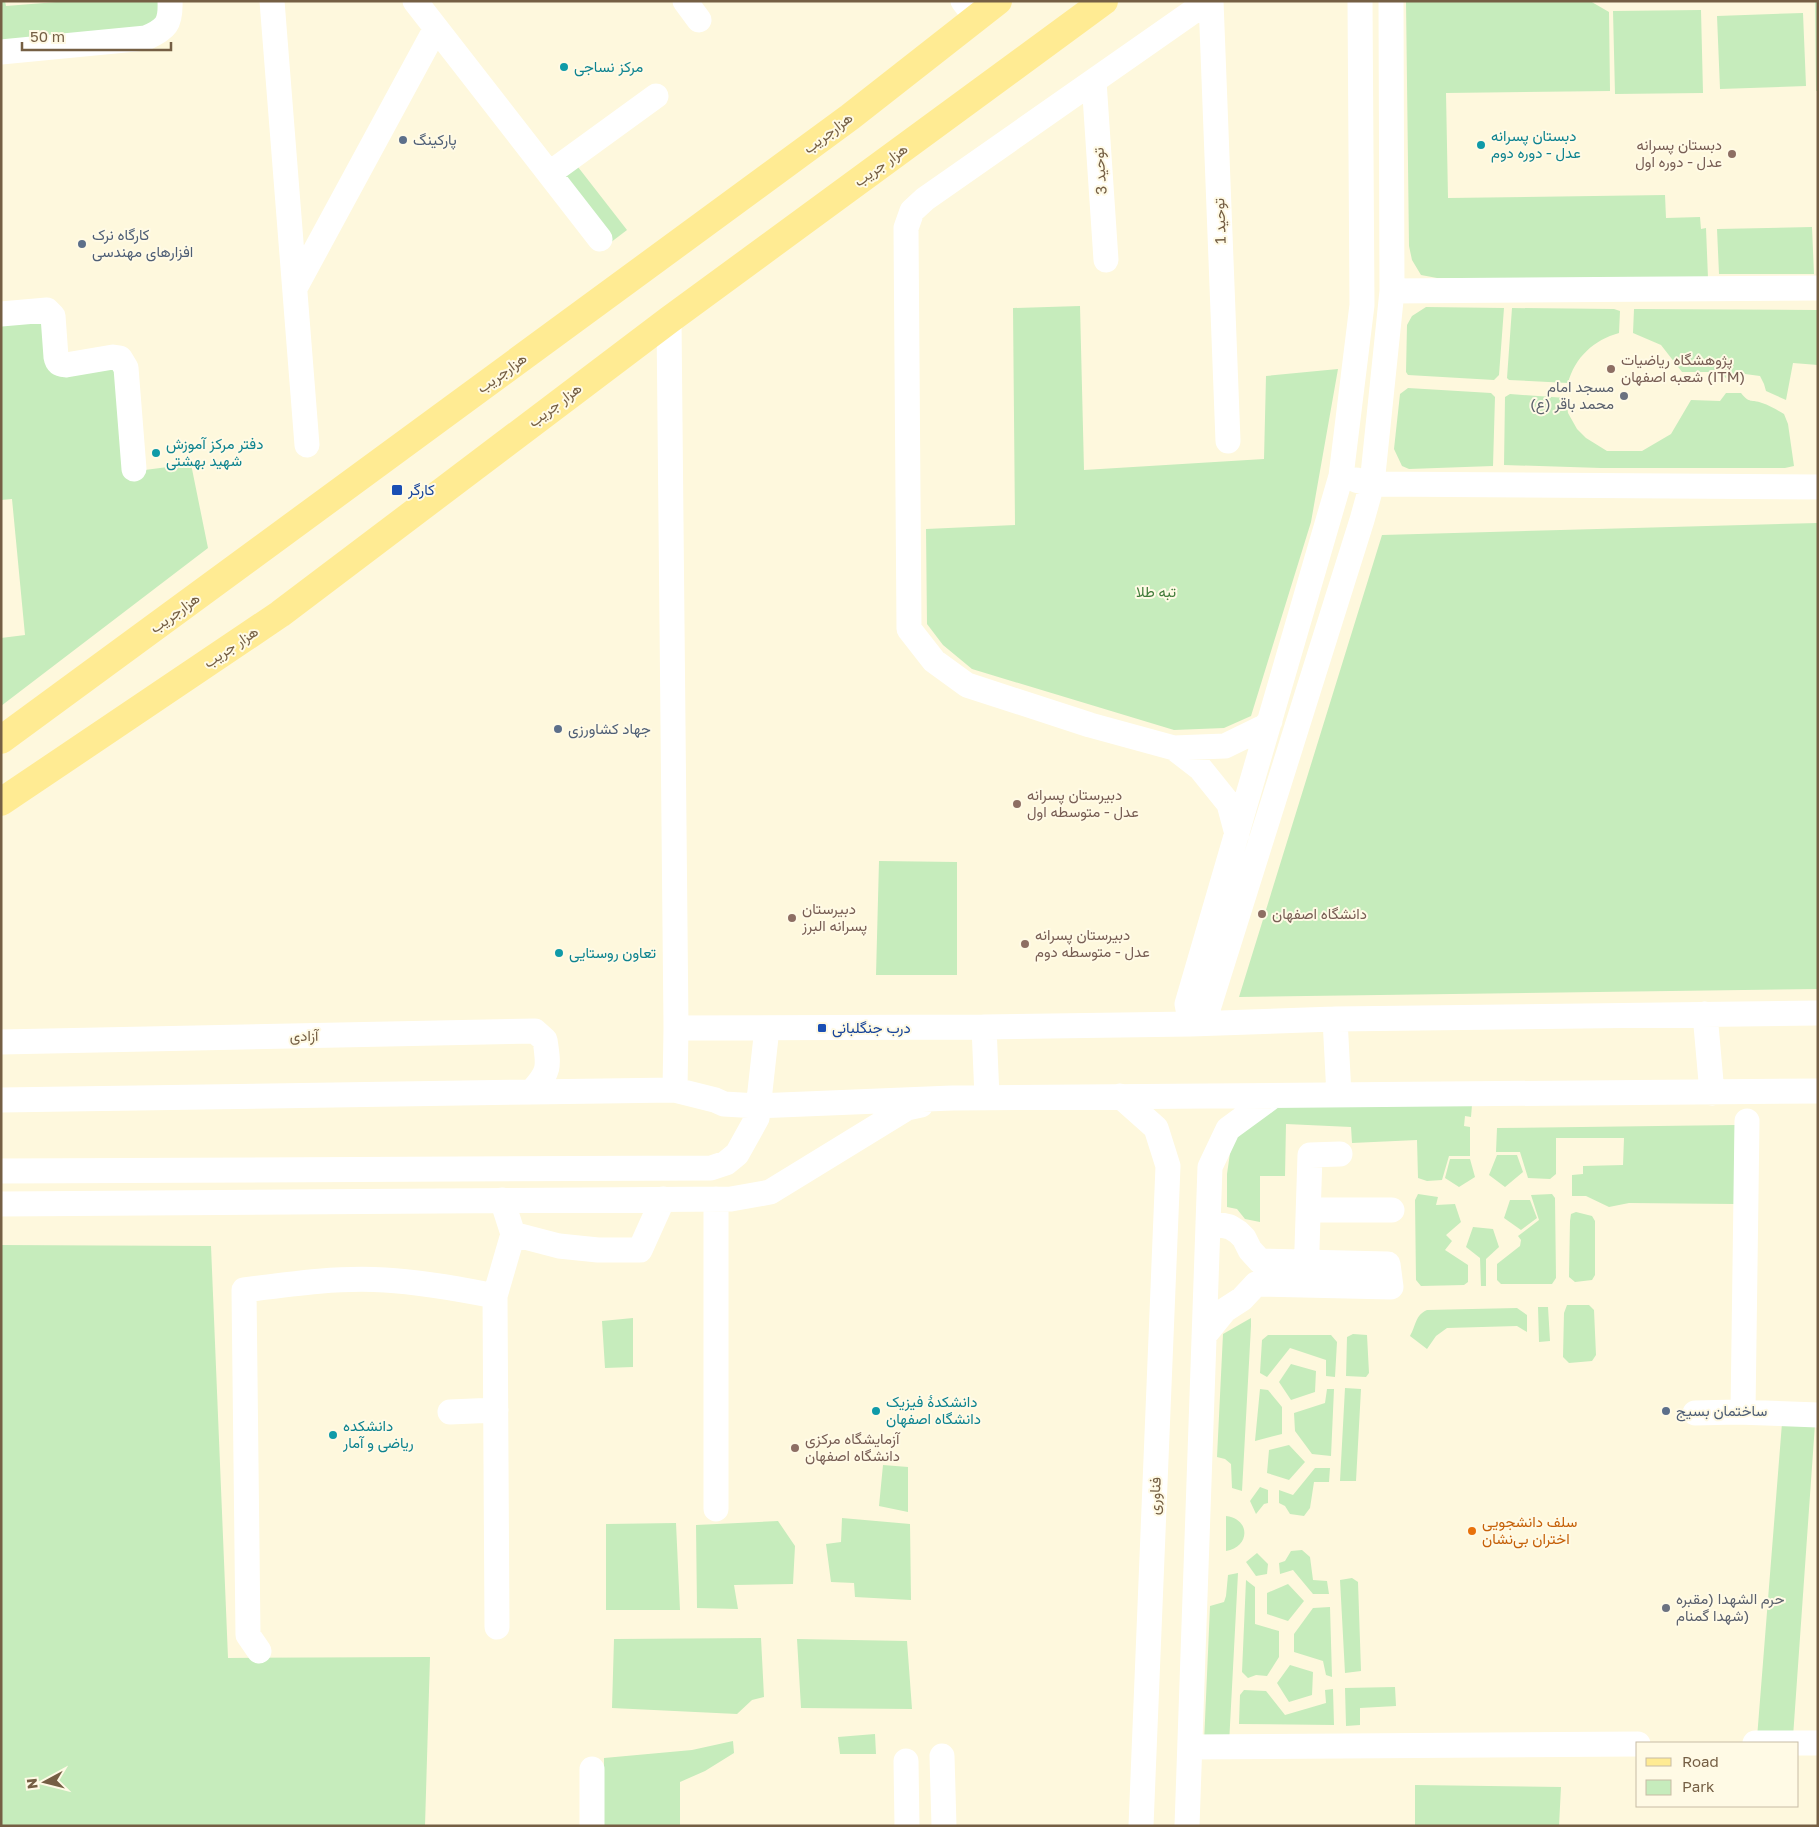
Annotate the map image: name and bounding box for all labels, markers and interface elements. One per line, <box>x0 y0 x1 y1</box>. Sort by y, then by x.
scale bar <box>22 20 171 52</box>
text: 50 m <box>30 27 65 45</box>
place label: مرکز نساجی <box>574 57 643 77</box>
marker: مرکز نساجی <box>558 61 570 73</box>
street label: هزارجریب <box>799 108 856 157</box>
place label: دبستان پسرانه عدل - دوره دوم <box>1491 126 1581 163</box>
place label: پارکینگ <box>413 130 457 150</box>
marker: پارکینگ <box>397 134 409 146</box>
place label: دبستان پسرانه عدل - دوره اول <box>1635 135 1722 171</box>
street label: هزار جریب <box>850 139 911 191</box>
marker: دبستان پسرانه عدل - دوره دوم <box>1475 139 1487 151</box>
street label: توحید 3 <box>1088 146 1111 195</box>
marker: دبستان پسرانه عدل - دوره اول <box>1726 148 1738 160</box>
street label: توحید 1 <box>1209 197 1230 244</box>
place label: کارگاه نرک افزارهای مهندسی <box>92 225 193 262</box>
marker: کارگاه نرک افزارهای مهندسی <box>76 238 88 250</box>
street label: هزارجریب <box>473 348 530 397</box>
place label: پژوهشگاه رياضيات شعبه اصفهان (ITM) <box>1621 350 1745 386</box>
marker: پژوهشگاه رياضيات شعبه اصفهان (ITM) <box>1605 363 1617 375</box>
place label: مسجد امام محمد باقر (ع) <box>1530 377 1614 415</box>
street label: هزار جریب <box>524 378 585 431</box>
marker: مسجد امام محمد باقر (ع) <box>1618 390 1630 402</box>
place label: دفتر مرکز آموزش شهید بهشتی <box>166 434 263 471</box>
marker: دفتر مرکز آموزش شهید بهشتی <box>150 447 162 459</box>
place label: کارگر <box>407 480 435 499</box>
marker: کارگر <box>390 483 404 497</box>
park label: تبه طلا <box>1136 582 1176 601</box>
street label: هزارجریب <box>146 588 203 637</box>
street label: هزار جریب <box>200 621 262 672</box>
place label: جهاد کشاورزی <box>568 719 651 739</box>
marker: جهاد کشاورزی <box>552 723 564 735</box>
place label: دبیرستان پسرانه عدل - متوسطه اول <box>1027 785 1139 821</box>
marker: دبیرستان پسرانه عدل - متوسطه اول <box>1011 798 1023 810</box>
place label: دبیرستان پسرانه البرز <box>801 899 867 936</box>
place label: دانشگاه اصفهان <box>1272 904 1367 923</box>
marker: دانشگاه اصفهان <box>1256 908 1268 920</box>
marker: دبیرستان پسرانه البرز <box>786 912 798 924</box>
place label: دبیرستان پسرانه عدل - متوسطه دوم <box>1035 925 1150 962</box>
marker: دبیرستان پسرانه عدل - متوسطه دوم <box>1019 938 1031 950</box>
place label: تعاون روستایی <box>569 943 657 963</box>
marker: تعاون روستایی <box>553 947 565 959</box>
place label: درب جنگلبانی <box>832 1018 911 1038</box>
marker: درب جنگلبانی <box>816 1022 828 1034</box>
street label: آزادی <box>289 1026 320 1046</box>
place label: دانشکدهٔ فیزیک دانشگاه اصفهان <box>886 1392 981 1428</box>
place label: ساختمان بسیج <box>1676 1401 1767 1422</box>
marker: دانشکدهٔ فیزیک دانشگاه اصفهان <box>870 1405 882 1417</box>
marker: ساختمان بسیج <box>1660 1405 1672 1417</box>
place label: دانشکده ریاضی و آمار <box>342 1416 414 1453</box>
marker: دانشکده ریاضی و آمار <box>327 1429 339 1441</box>
place label: آزمایشگاه مرکزی دانشگاه اصفهان <box>805 1429 901 1465</box>
marker: آزمایشگاه مرکزی دانشگاه اصفهان <box>789 1442 801 1454</box>
street label: فناوری <box>1144 1476 1166 1515</box>
place label: سلف دانشجویی اختران بی‌نشان <box>1482 1512 1577 1549</box>
marker: سلف دانشجویی اختران بی‌نشان <box>1466 1525 1478 1537</box>
place label: حرم الشهدا (مقبره شهدا گمنام) <box>1676 1589 1784 1626</box>
marker: حرم الشهدا (مقبره شهدا گمنام) <box>1660 1602 1672 1614</box>
legend <box>1636 1742 1799 1807</box>
text: Road <box>1682 1752 1719 1770</box>
north arrow <box>20 1757 70 1807</box>
text: N <box>23 1777 41 1790</box>
text: Park <box>1682 1777 1715 1795</box>

